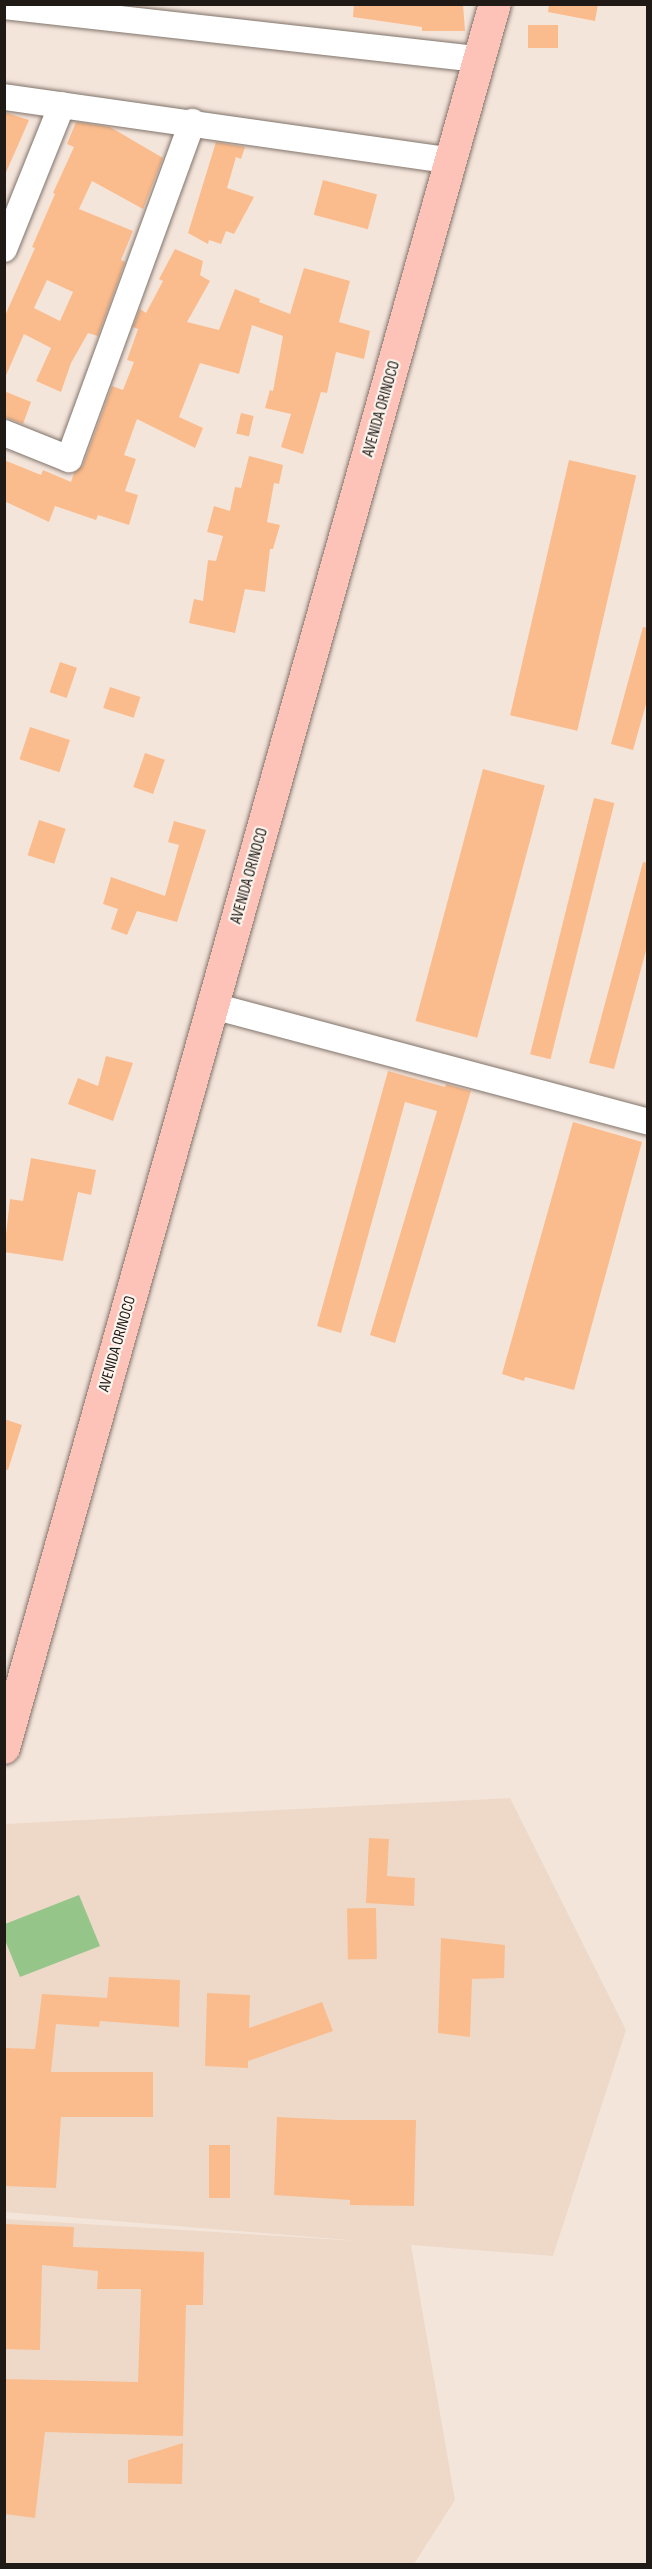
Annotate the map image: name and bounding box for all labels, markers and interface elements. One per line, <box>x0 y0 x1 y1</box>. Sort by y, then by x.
street label: AVENIDA ORINOCO <box>359 359 405 459</box>
street label: AVENIDA ORINOCO <box>227 826 273 926</box>
street label: AVENIDA ORINOCO <box>95 1294 141 1394</box>

